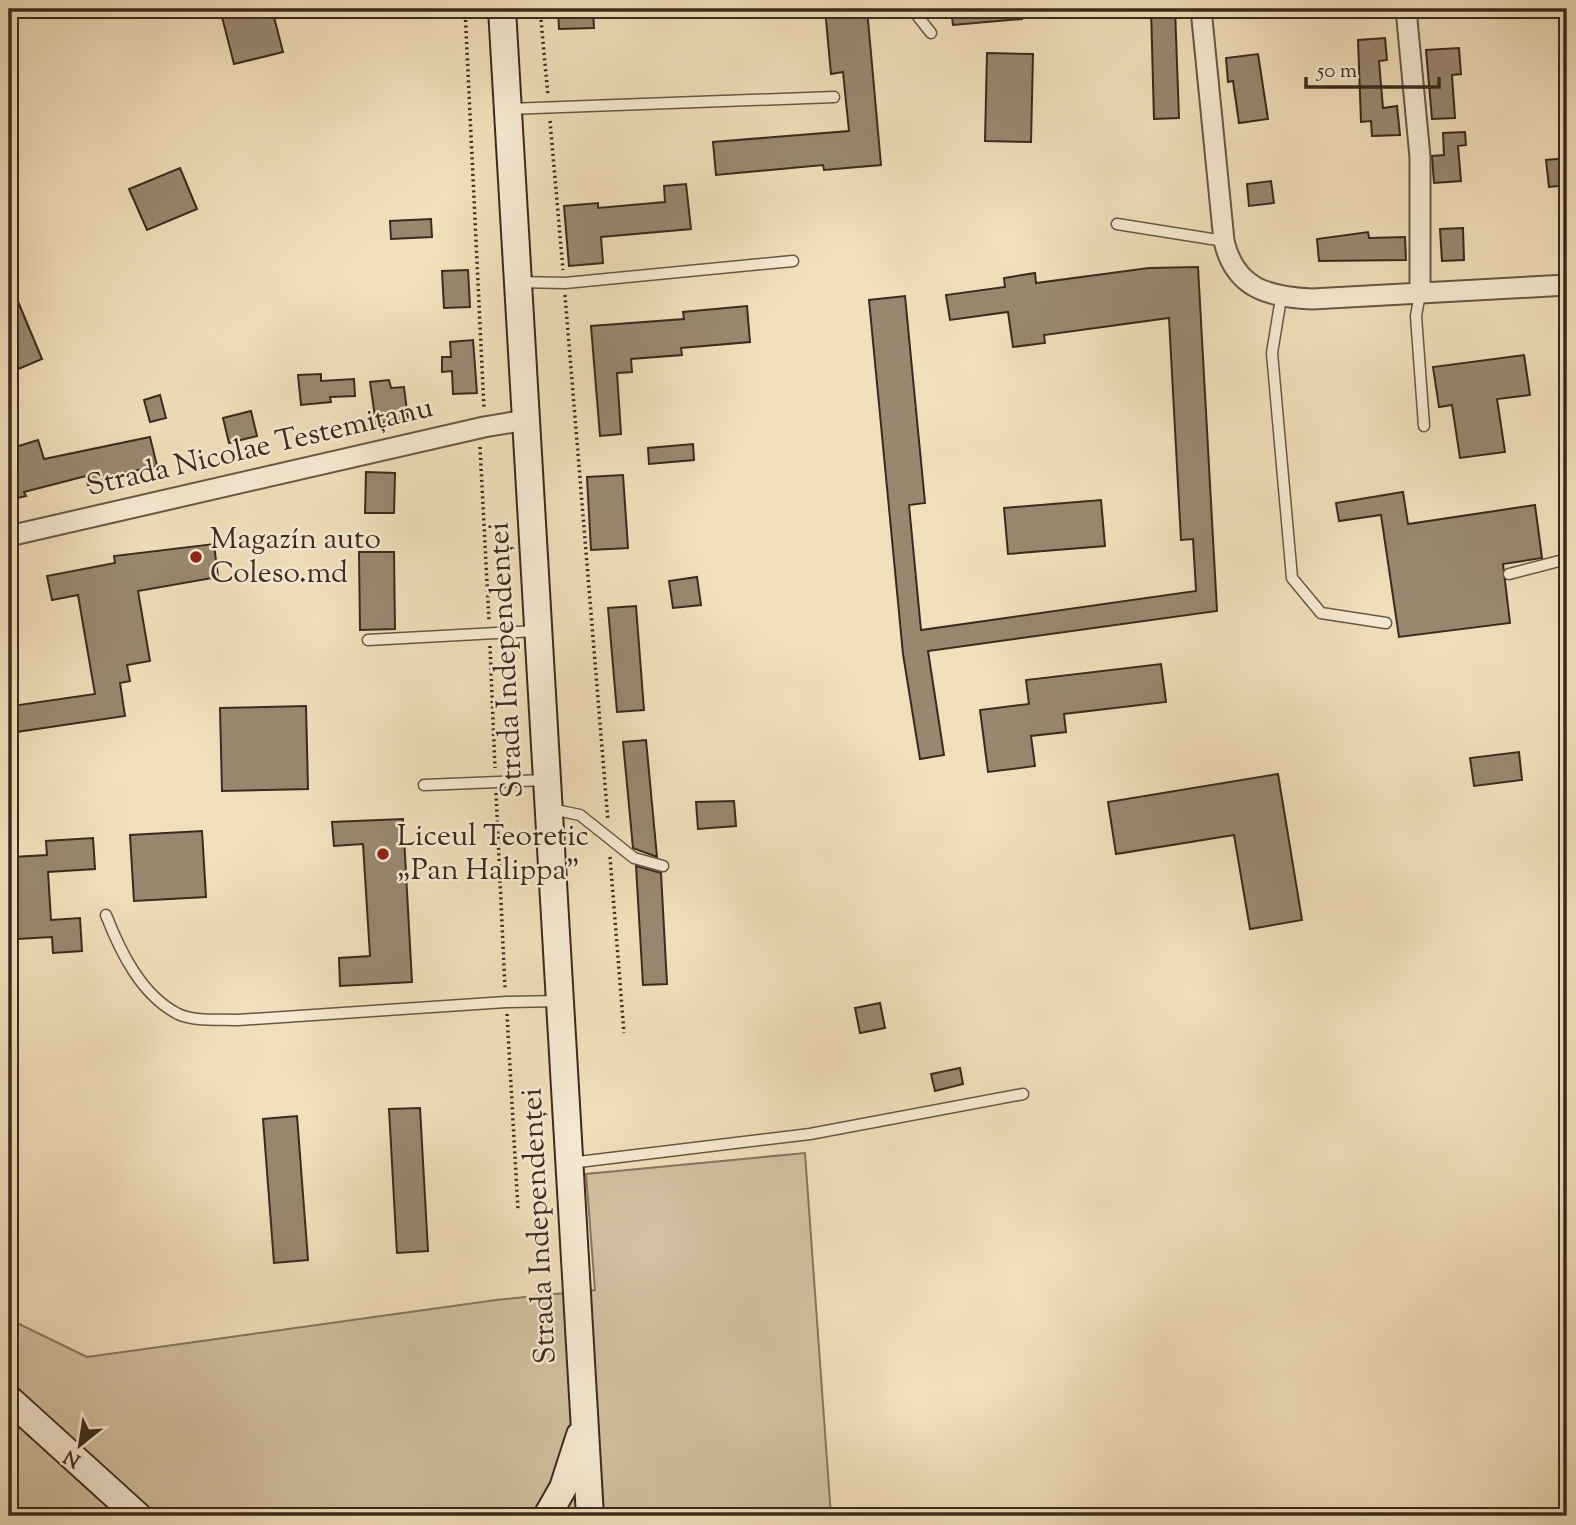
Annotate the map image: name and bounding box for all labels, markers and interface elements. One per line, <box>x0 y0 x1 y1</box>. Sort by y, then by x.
scale bar <box>1306 46 1440 90</box>
text: 50 m <box>1316 57 1357 87</box>
street label: Strada Nicolae Testemițanu <box>82 387 438 509</box>
place label: Magazín auto Coleso.md <box>210 519 381 596</box>
street label: Strada Independenței <box>478 521 536 799</box>
marker: Magazín auto Coleso.md <box>188 549 204 565</box>
place label: Liceul Teoretic „Pan Halippa” <box>397 816 589 893</box>
marker: Liceul Teoretic „Pan Halippa” <box>375 846 391 862</box>
street label: Strada Independenței <box>511 1087 569 1365</box>
north arrow <box>46 1410 116 1480</box>
text: N <box>59 1442 86 1473</box>

